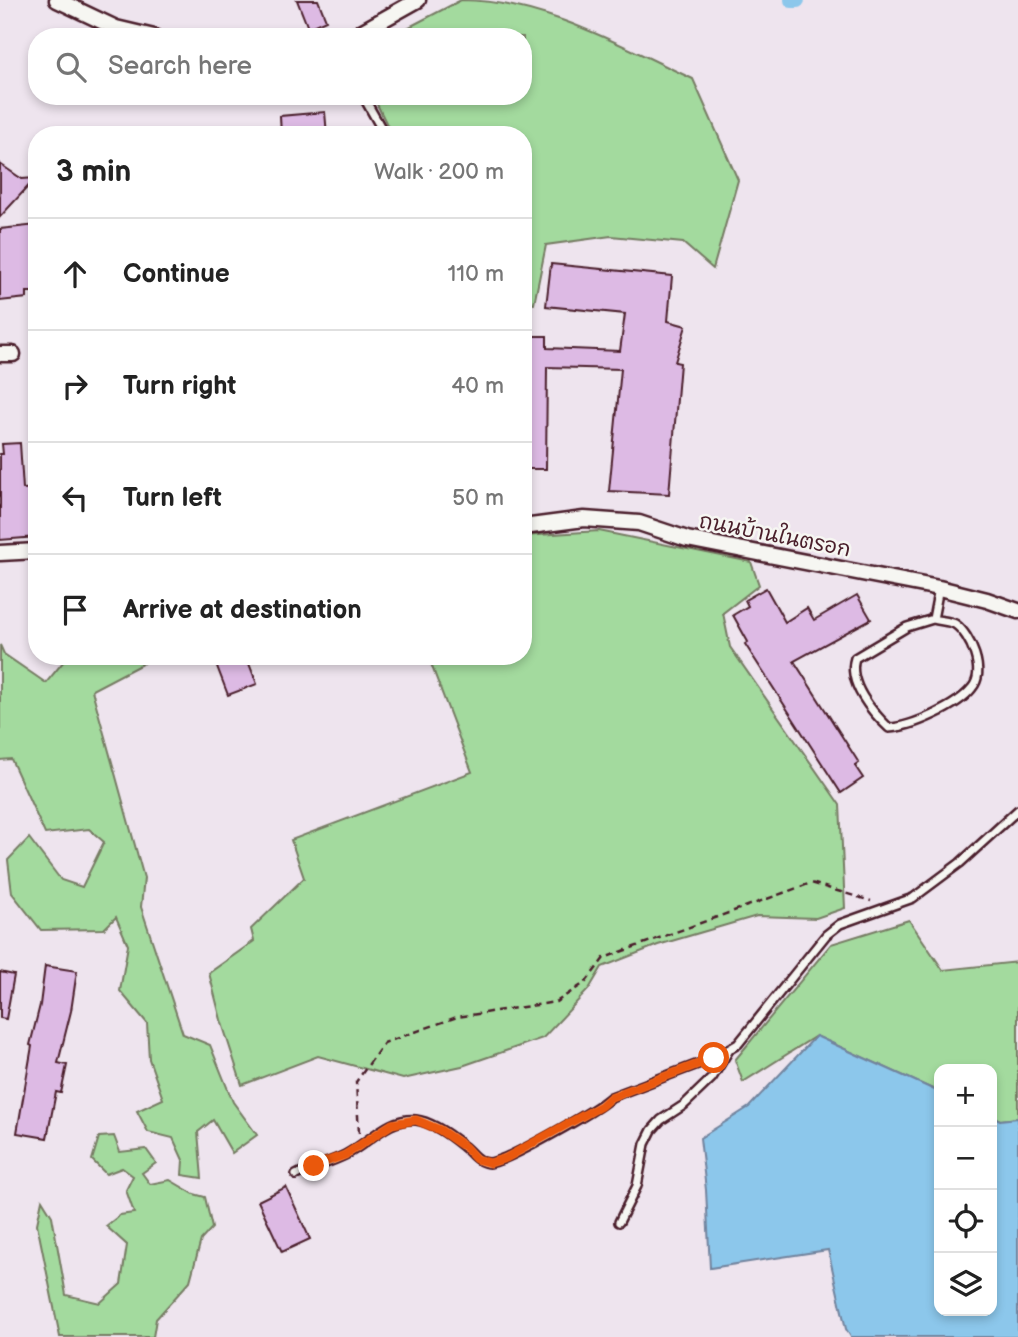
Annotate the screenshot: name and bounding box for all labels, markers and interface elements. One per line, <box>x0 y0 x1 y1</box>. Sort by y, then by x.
search box <box>28 28 532 105</box>
icon: search <box>52 48 90 86</box>
text: Search here <box>108 51 252 82</box>
text: 3 min <box>56 154 131 190</box>
text: Walk · 200 m <box>374 158 504 186</box>
icon: ahead <box>56 255 94 293</box>
text: Continue <box>123 259 230 290</box>
text: 110 m <box>447 260 504 288</box>
icon: right <box>56 367 94 405</box>
text: Turn right <box>123 371 236 402</box>
text: 40 m <box>451 372 504 400</box>
icon: left <box>56 479 94 517</box>
text: Turn left <box>123 483 222 514</box>
text: 50 m <box>452 484 504 512</box>
street label: ถนนบ้านในตรอก <box>697 508 853 562</box>
icon: arrive <box>56 591 94 629</box>
text: Arrive at destination <box>123 595 362 626</box>
route start <box>698 1042 729 1073</box>
map controls <box>934 1064 997 1316</box>
button: + <box>934 1064 997 1127</box>
button: − <box>934 1127 997 1190</box>
route end <box>298 1150 329 1181</box>
button: locate <box>934 1190 997 1253</box>
button: layers <box>934 1253 997 1316</box>

